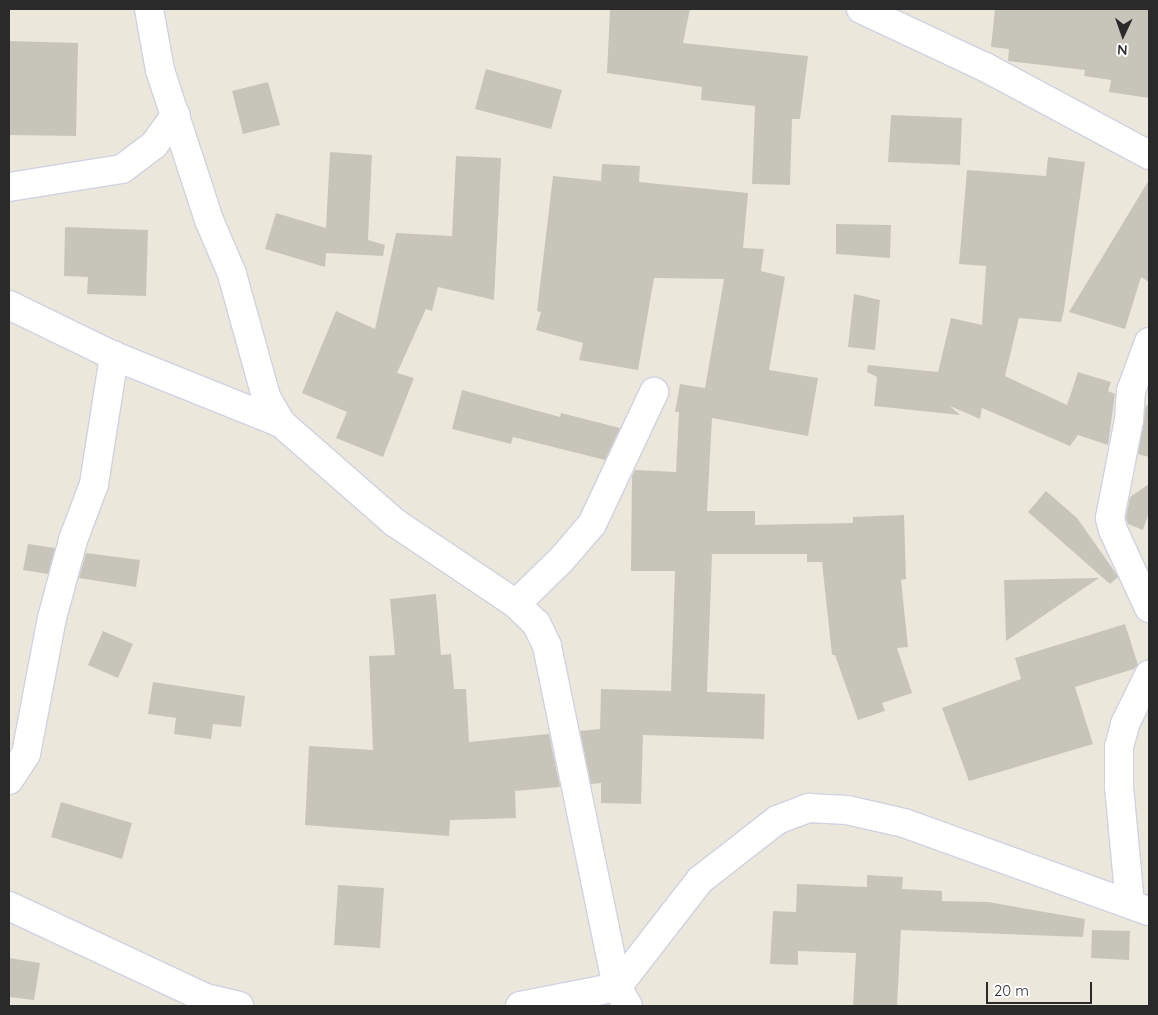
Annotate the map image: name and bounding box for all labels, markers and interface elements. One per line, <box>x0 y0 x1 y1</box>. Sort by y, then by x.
north arrow <box>1098 10 1148 60</box>
text: N <box>1117 41 1128 59</box>
scale bar <box>988 972 1094 1004</box>
text: 20 m <box>994 981 1029 1000</box>

